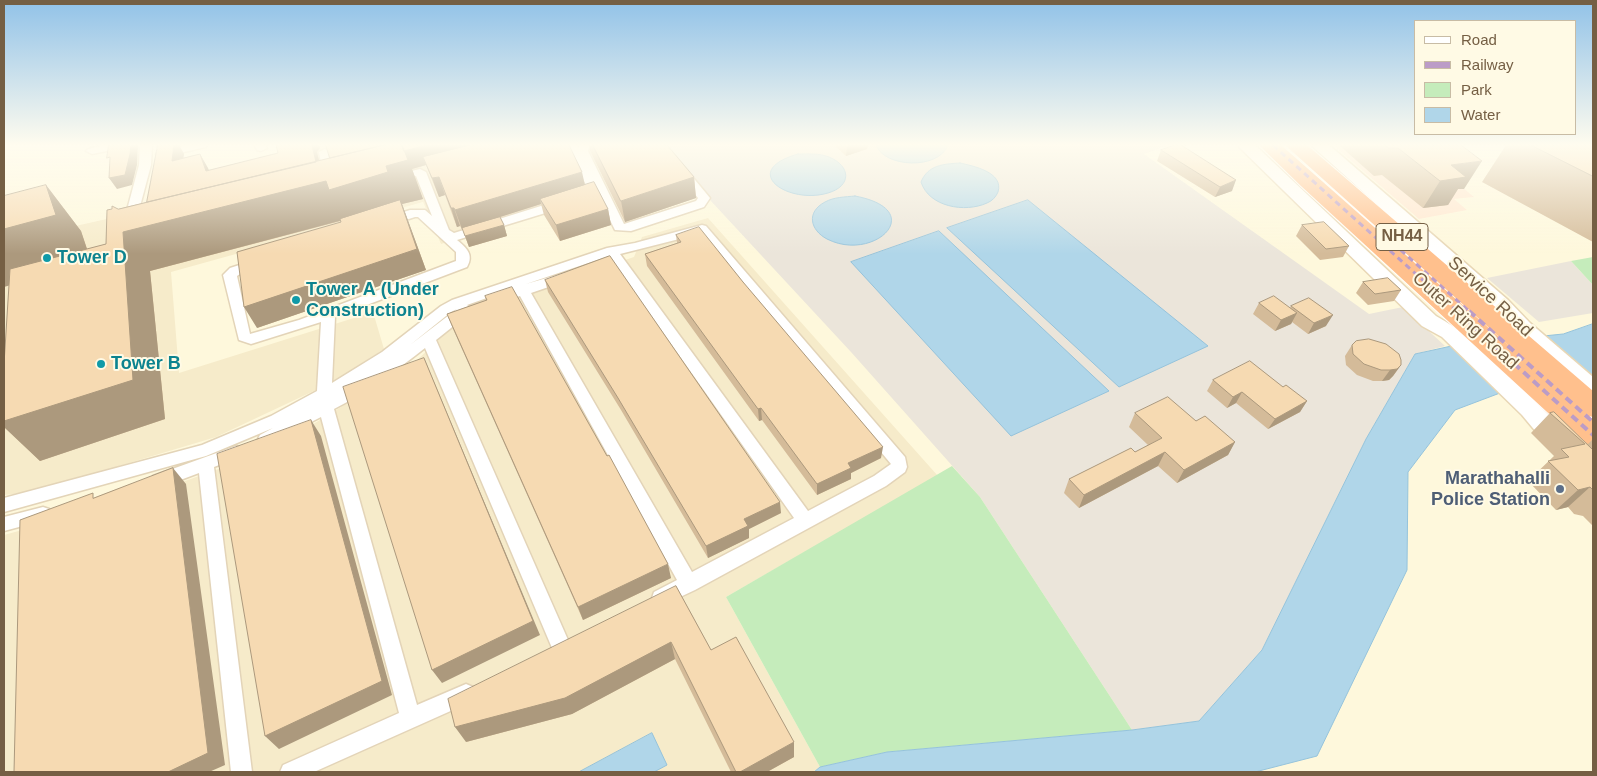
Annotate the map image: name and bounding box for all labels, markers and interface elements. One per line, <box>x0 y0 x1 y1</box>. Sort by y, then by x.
legend <box>1414 20 1577 135</box>
text: Road <box>1461 31 1497 48</box>
text: Railway <box>1461 56 1514 73</box>
text: Park <box>1461 81 1492 98</box>
text: Water <box>1461 106 1500 123</box>
road number: NH44 <box>1376 223 1428 250</box>
place label: Tower D <box>57 247 127 269</box>
marker: Tower D <box>41 252 53 264</box>
street label: Service Road <box>1443 252 1537 342</box>
street label: Outer Ring Road <box>1408 268 1522 374</box>
place label: Tower A (Under Construction) <box>306 279 439 322</box>
marker: Tower A (Under Construction) <box>290 294 302 306</box>
place label: Tower B <box>111 353 181 375</box>
marker: Tower B <box>95 358 107 370</box>
place label: Marathahalli Police Station <box>1431 468 1550 510</box>
marker: Marathahalli Police Station <box>1554 483 1566 495</box>

